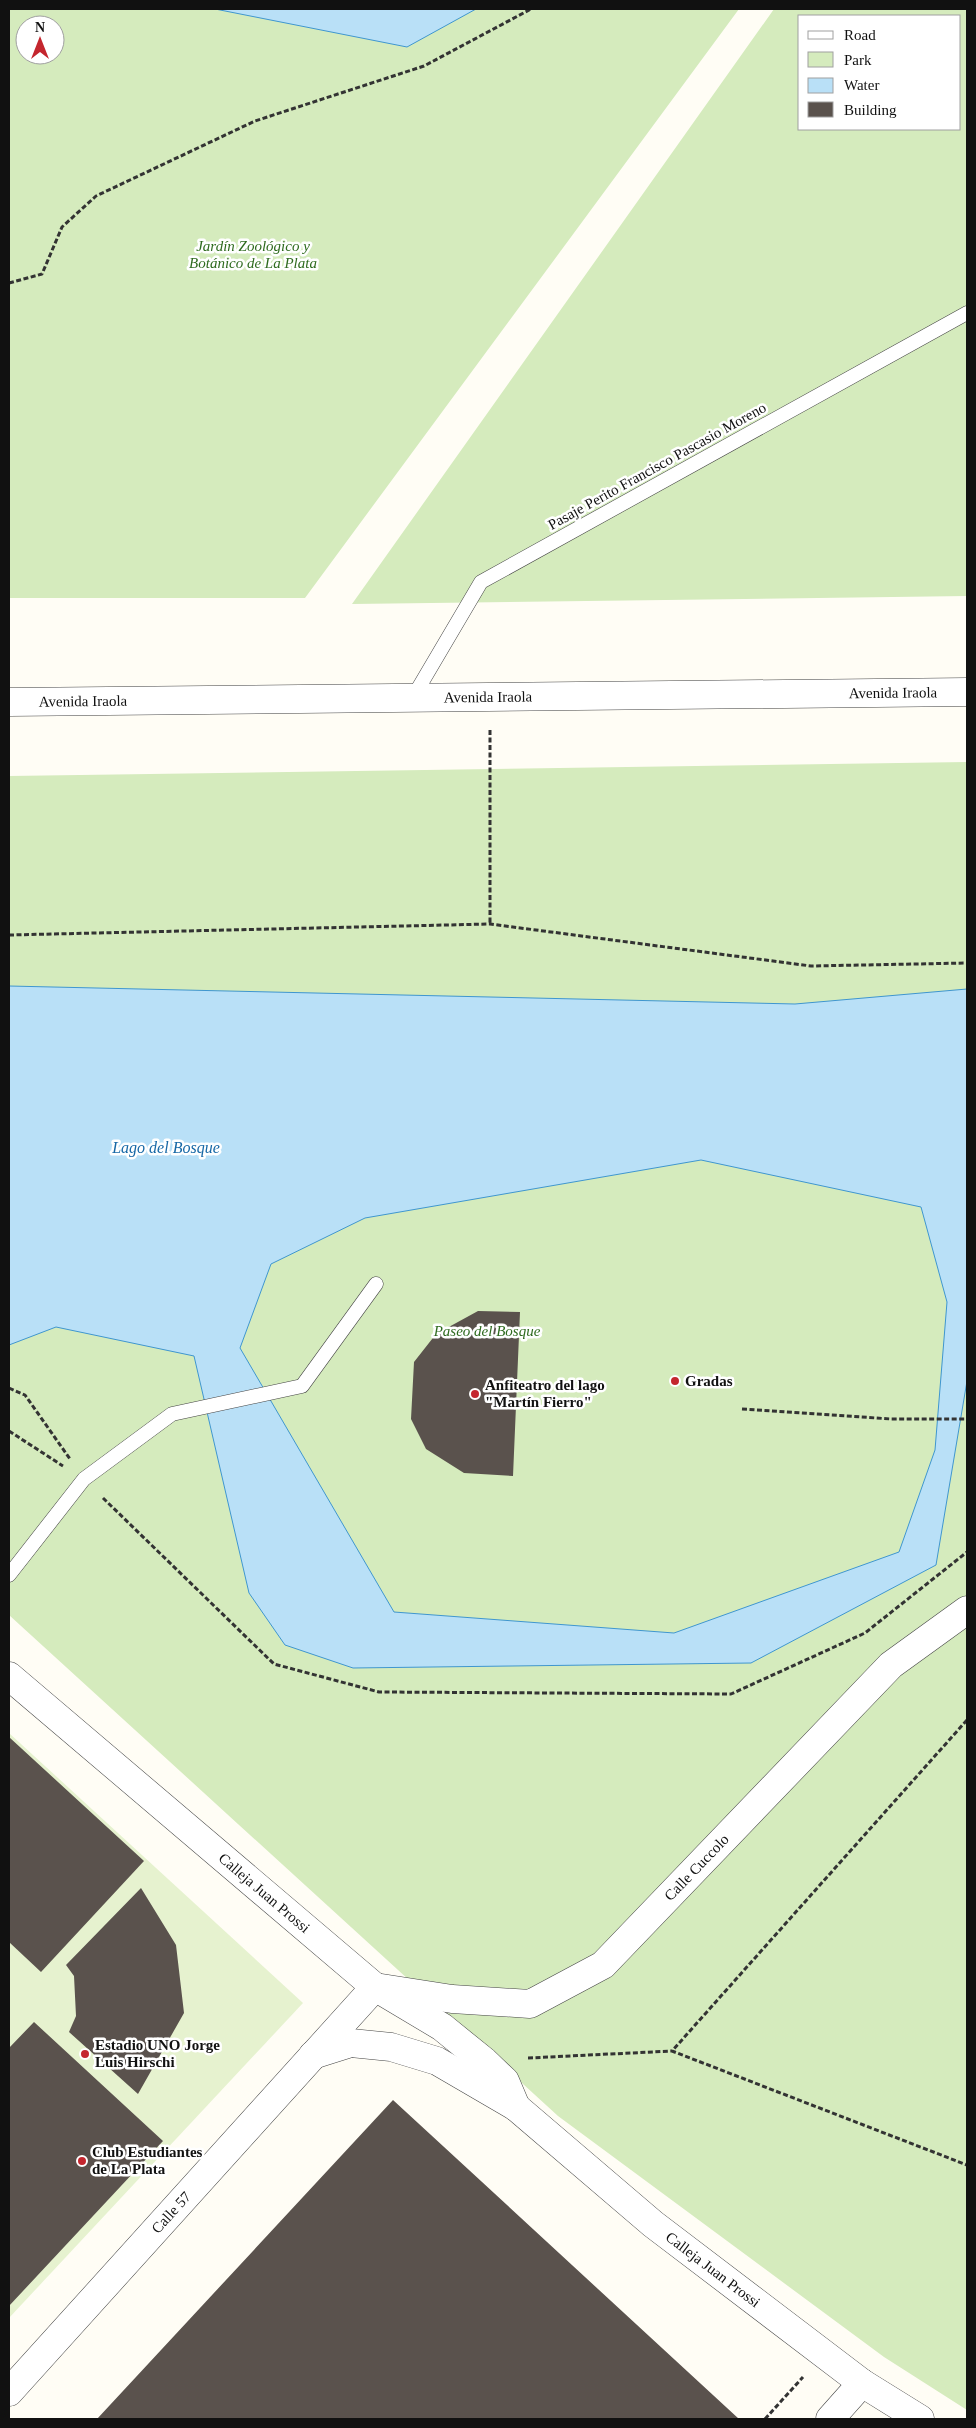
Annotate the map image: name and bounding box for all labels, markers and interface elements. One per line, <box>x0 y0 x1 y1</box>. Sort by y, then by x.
north arrow <box>15 15 65 65</box>
legend <box>798 15 961 130</box>
text: N <box>35 20 45 35</box>
text: Road <box>844 27 876 43</box>
text: Park <box>844 52 872 68</box>
text: Water <box>844 77 879 93</box>
text: Building <box>844 102 897 118</box>
park label: Jardín Zoológico y Botánico de La Plata <box>189 238 317 271</box>
street label: Pasaje Perito Francisco Pascasio Moreno <box>545 399 769 533</box>
street label: Avenida Iraola <box>849 684 938 701</box>
street label: Avenida Iraola <box>444 689 533 705</box>
street label: Avenida Iraola <box>39 693 128 710</box>
water label: Lago del Bosque <box>111 1139 220 1157</box>
park label: Paseo del Bosque <box>433 1323 541 1339</box>
place label: Gradas <box>685 1373 733 1389</box>
marker: Gradas <box>669 1375 681 1387</box>
place label: Anfiteatro del lago "Martín Fierro" <box>485 1377 605 1410</box>
marker: Anfiteatro del lago "Martín Fierro" <box>469 1388 481 1400</box>
street label: Calle Cuccolo <box>661 1831 732 1904</box>
street label: Calleja Juan Prossi <box>216 1850 313 1936</box>
place label: Estadio UNO Jorge Luis Hirschi <box>95 2037 220 2070</box>
marker: Estadio UNO Jorge Luis Hirschi <box>79 2048 91 2060</box>
place label: Club Estudiantes de La Plata <box>92 2144 203 2177</box>
marker: Club Estudiantes de La Plata <box>76 2155 88 2167</box>
street label: Calle 57 <box>148 2188 194 2237</box>
street label: Calleja Juan Prossi <box>663 2229 763 2311</box>

